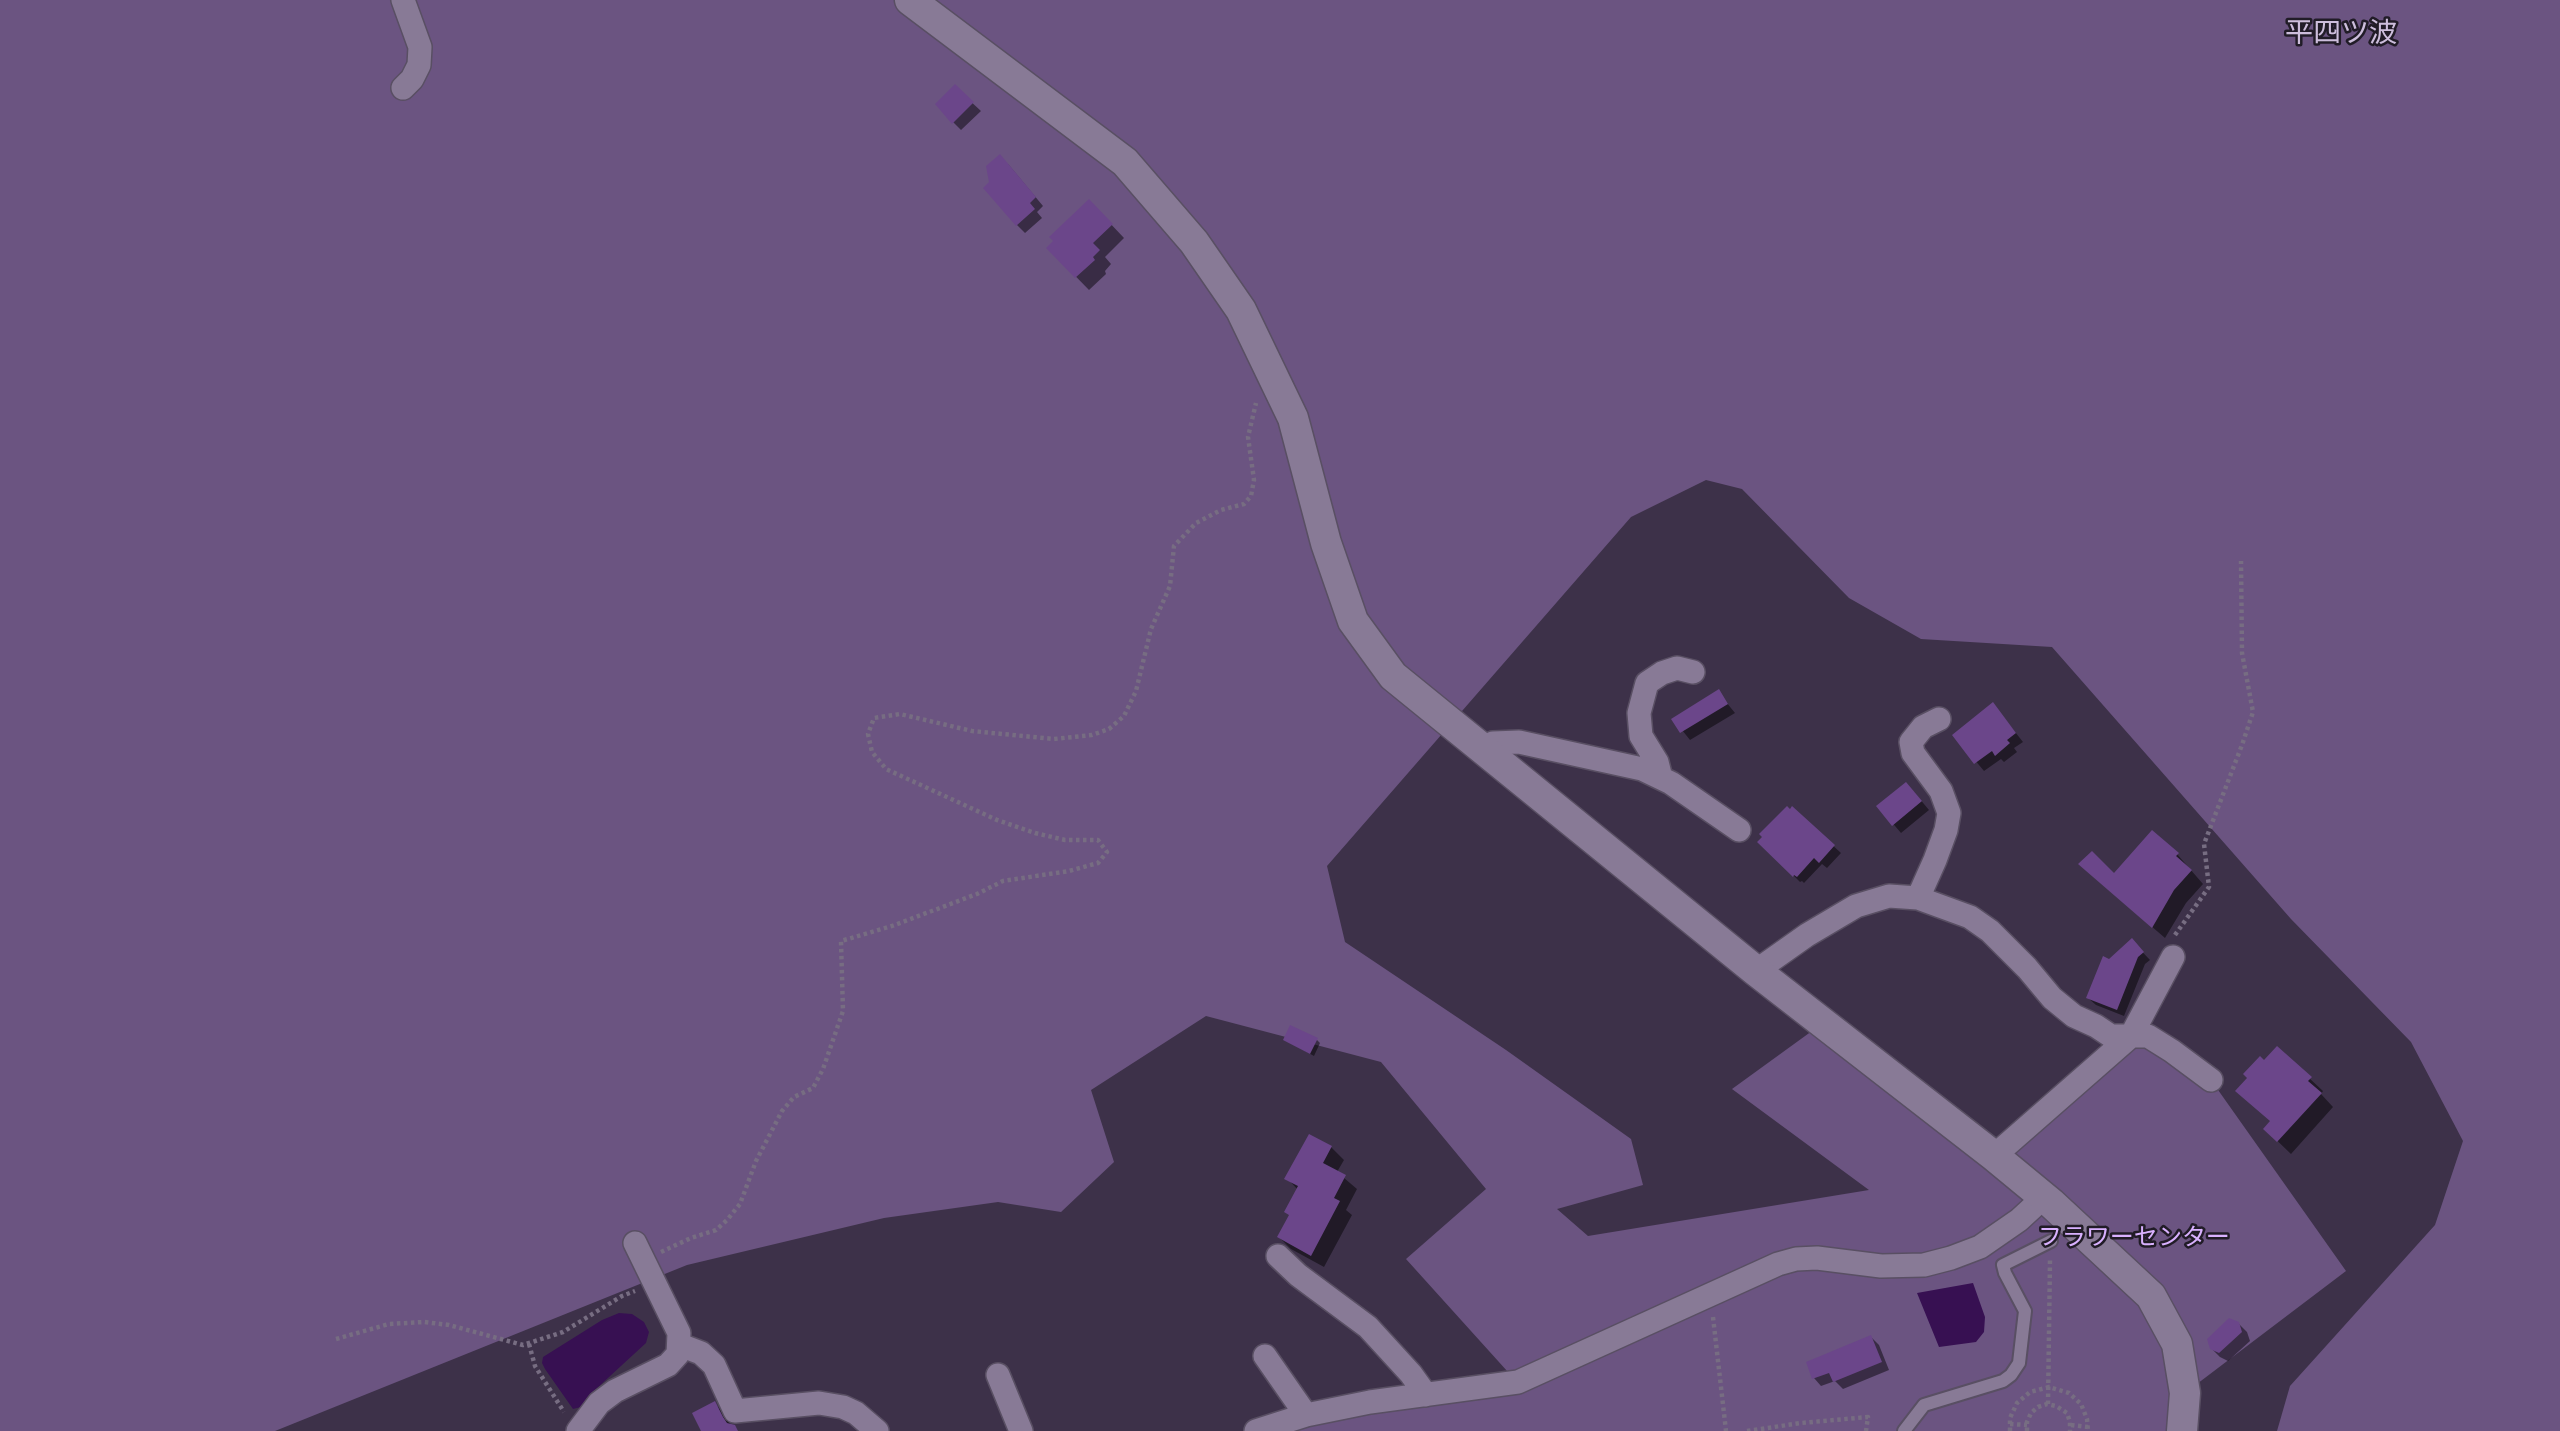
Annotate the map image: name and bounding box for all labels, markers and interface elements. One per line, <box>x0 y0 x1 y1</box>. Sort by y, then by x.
district label: 平四ツ波 <box>2285 18 2397 52</box>
park label: フラワーセンター <box>2038 1225 2230 1253</box>

